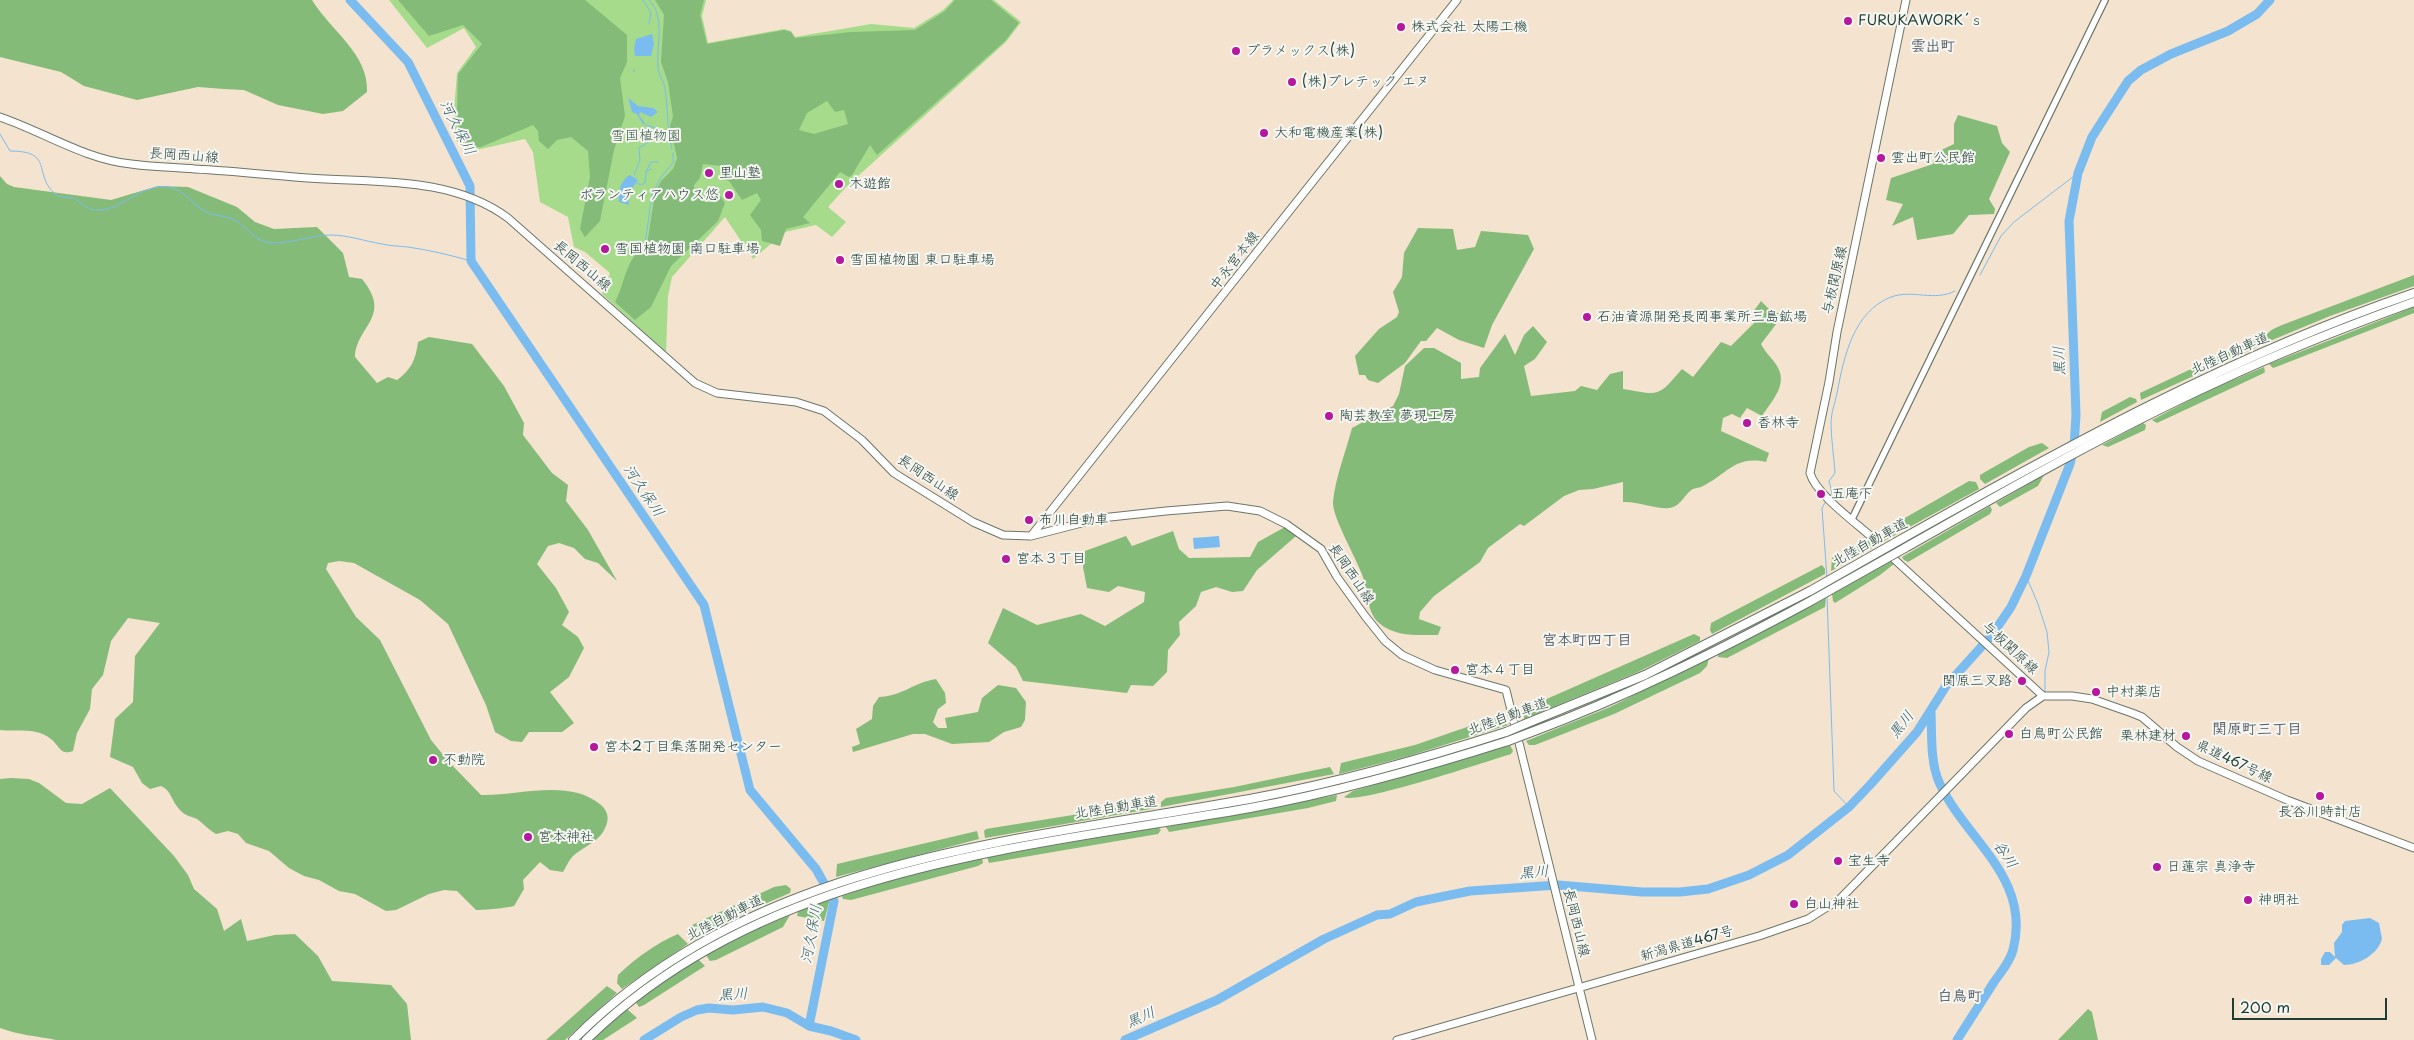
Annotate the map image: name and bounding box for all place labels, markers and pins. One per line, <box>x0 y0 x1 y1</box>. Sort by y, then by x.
place label: FURUKAWORK´ｓ <box>1858 13 1984 29</box>
marker: FURUKAWORK´ｓ <box>1842 15 1854 27</box>
place label: 株式会社 太陽工機 <box>1411 19 1528 35</box>
marker: 株式会社 太陽工機 <box>1395 21 1407 33</box>
place label: プラメックス(株) <box>1246 43 1355 59</box>
marker: プラメックス(株) <box>1230 45 1242 57</box>
place label: (株)プレテック エヌ <box>1302 74 1430 90</box>
marker: (株)プレテック エヌ <box>1286 76 1298 88</box>
place label: 大和電機産業(株) <box>1274 125 1383 141</box>
marker: 大和電機産業(株) <box>1258 127 1270 139</box>
place label: 雲出町公民館 <box>1891 150 1975 166</box>
marker: 雲出町公民館 <box>1875 152 1887 164</box>
place label: 里山塾 <box>719 165 761 181</box>
marker: 里山塾 <box>703 167 715 179</box>
place label: 木遊館 <box>849 176 891 192</box>
marker: 木遊館 <box>833 178 845 190</box>
place label: ボランティアハウス悠 <box>579 187 719 203</box>
marker: ボランティアハウス悠 <box>723 189 735 201</box>
place label: 雪国植物園 南口駐車場 <box>615 241 760 257</box>
marker: 雪国植物園 南口駐車場 <box>599 243 611 255</box>
place label: 雪国植物園 東口駐車場 <box>850 252 995 268</box>
marker: 雪国植物園 東口駐車場 <box>834 254 846 266</box>
place label: 石油資源開発長岡事業所三島鉱場 <box>1597 309 1807 325</box>
marker: 石油資源開発長岡事業所三島鉱場 <box>1581 311 1593 323</box>
place label: 陶芸教室 夢現工房 <box>1339 408 1456 424</box>
marker: 陶芸教室 夢現工房 <box>1323 410 1335 422</box>
place label: 香林寺 <box>1757 415 1799 431</box>
marker: 香林寺 <box>1741 417 1753 429</box>
place label: 五庵下 <box>1831 486 1873 502</box>
marker: 五庵下 <box>1815 488 1827 500</box>
place label: 布川自動車 <box>1039 512 1109 528</box>
marker: 布川自動車 <box>1023 514 1035 526</box>
place label: 宮本３丁目 <box>1016 551 1086 567</box>
marker: 宮本３丁目 <box>1000 553 1012 565</box>
place label: 宮本４丁目 <box>1465 662 1535 678</box>
marker: 宮本４丁目 <box>1449 664 1461 676</box>
place label: 関原三叉路 <box>1942 673 2012 689</box>
marker: 関原三叉路 <box>2016 675 2028 687</box>
place label: 中村薬店 <box>2106 684 2162 700</box>
marker: 中村薬店 <box>2090 686 2102 698</box>
place label: 白鳥町公民館 <box>2019 726 2103 742</box>
marker: 白鳥町公民館 <box>2003 728 2015 740</box>
place label: 栗林建材 <box>2120 728 2176 744</box>
marker: 栗林建材 <box>2180 730 2192 742</box>
place label: 宮本2丁目集落開発センター <box>604 739 782 755</box>
marker: 宮本2丁目集落開発センター <box>588 741 600 753</box>
place label: 不動院 <box>443 752 485 768</box>
marker: 不動院 <box>427 754 439 766</box>
marker: 長谷川時計店 <box>2314 790 2326 802</box>
place label: 長谷川時計店 <box>2278 804 2362 820</box>
place label: 宮本神社 <box>538 829 594 845</box>
marker: 宮本神社 <box>522 831 534 843</box>
place label: 宝生寺 <box>1848 853 1890 869</box>
marker: 宝生寺 <box>1832 855 1844 867</box>
place label: 日蓮宗 真浄寺 <box>2167 859 2256 875</box>
marker: 日蓮宗 真浄寺 <box>2151 861 2163 873</box>
place label: 神明社 <box>2258 892 2300 908</box>
marker: 神明社 <box>2242 894 2254 906</box>
place label: 白山神社 <box>1804 896 1860 912</box>
marker: 白山神社 <box>1788 898 1800 910</box>

